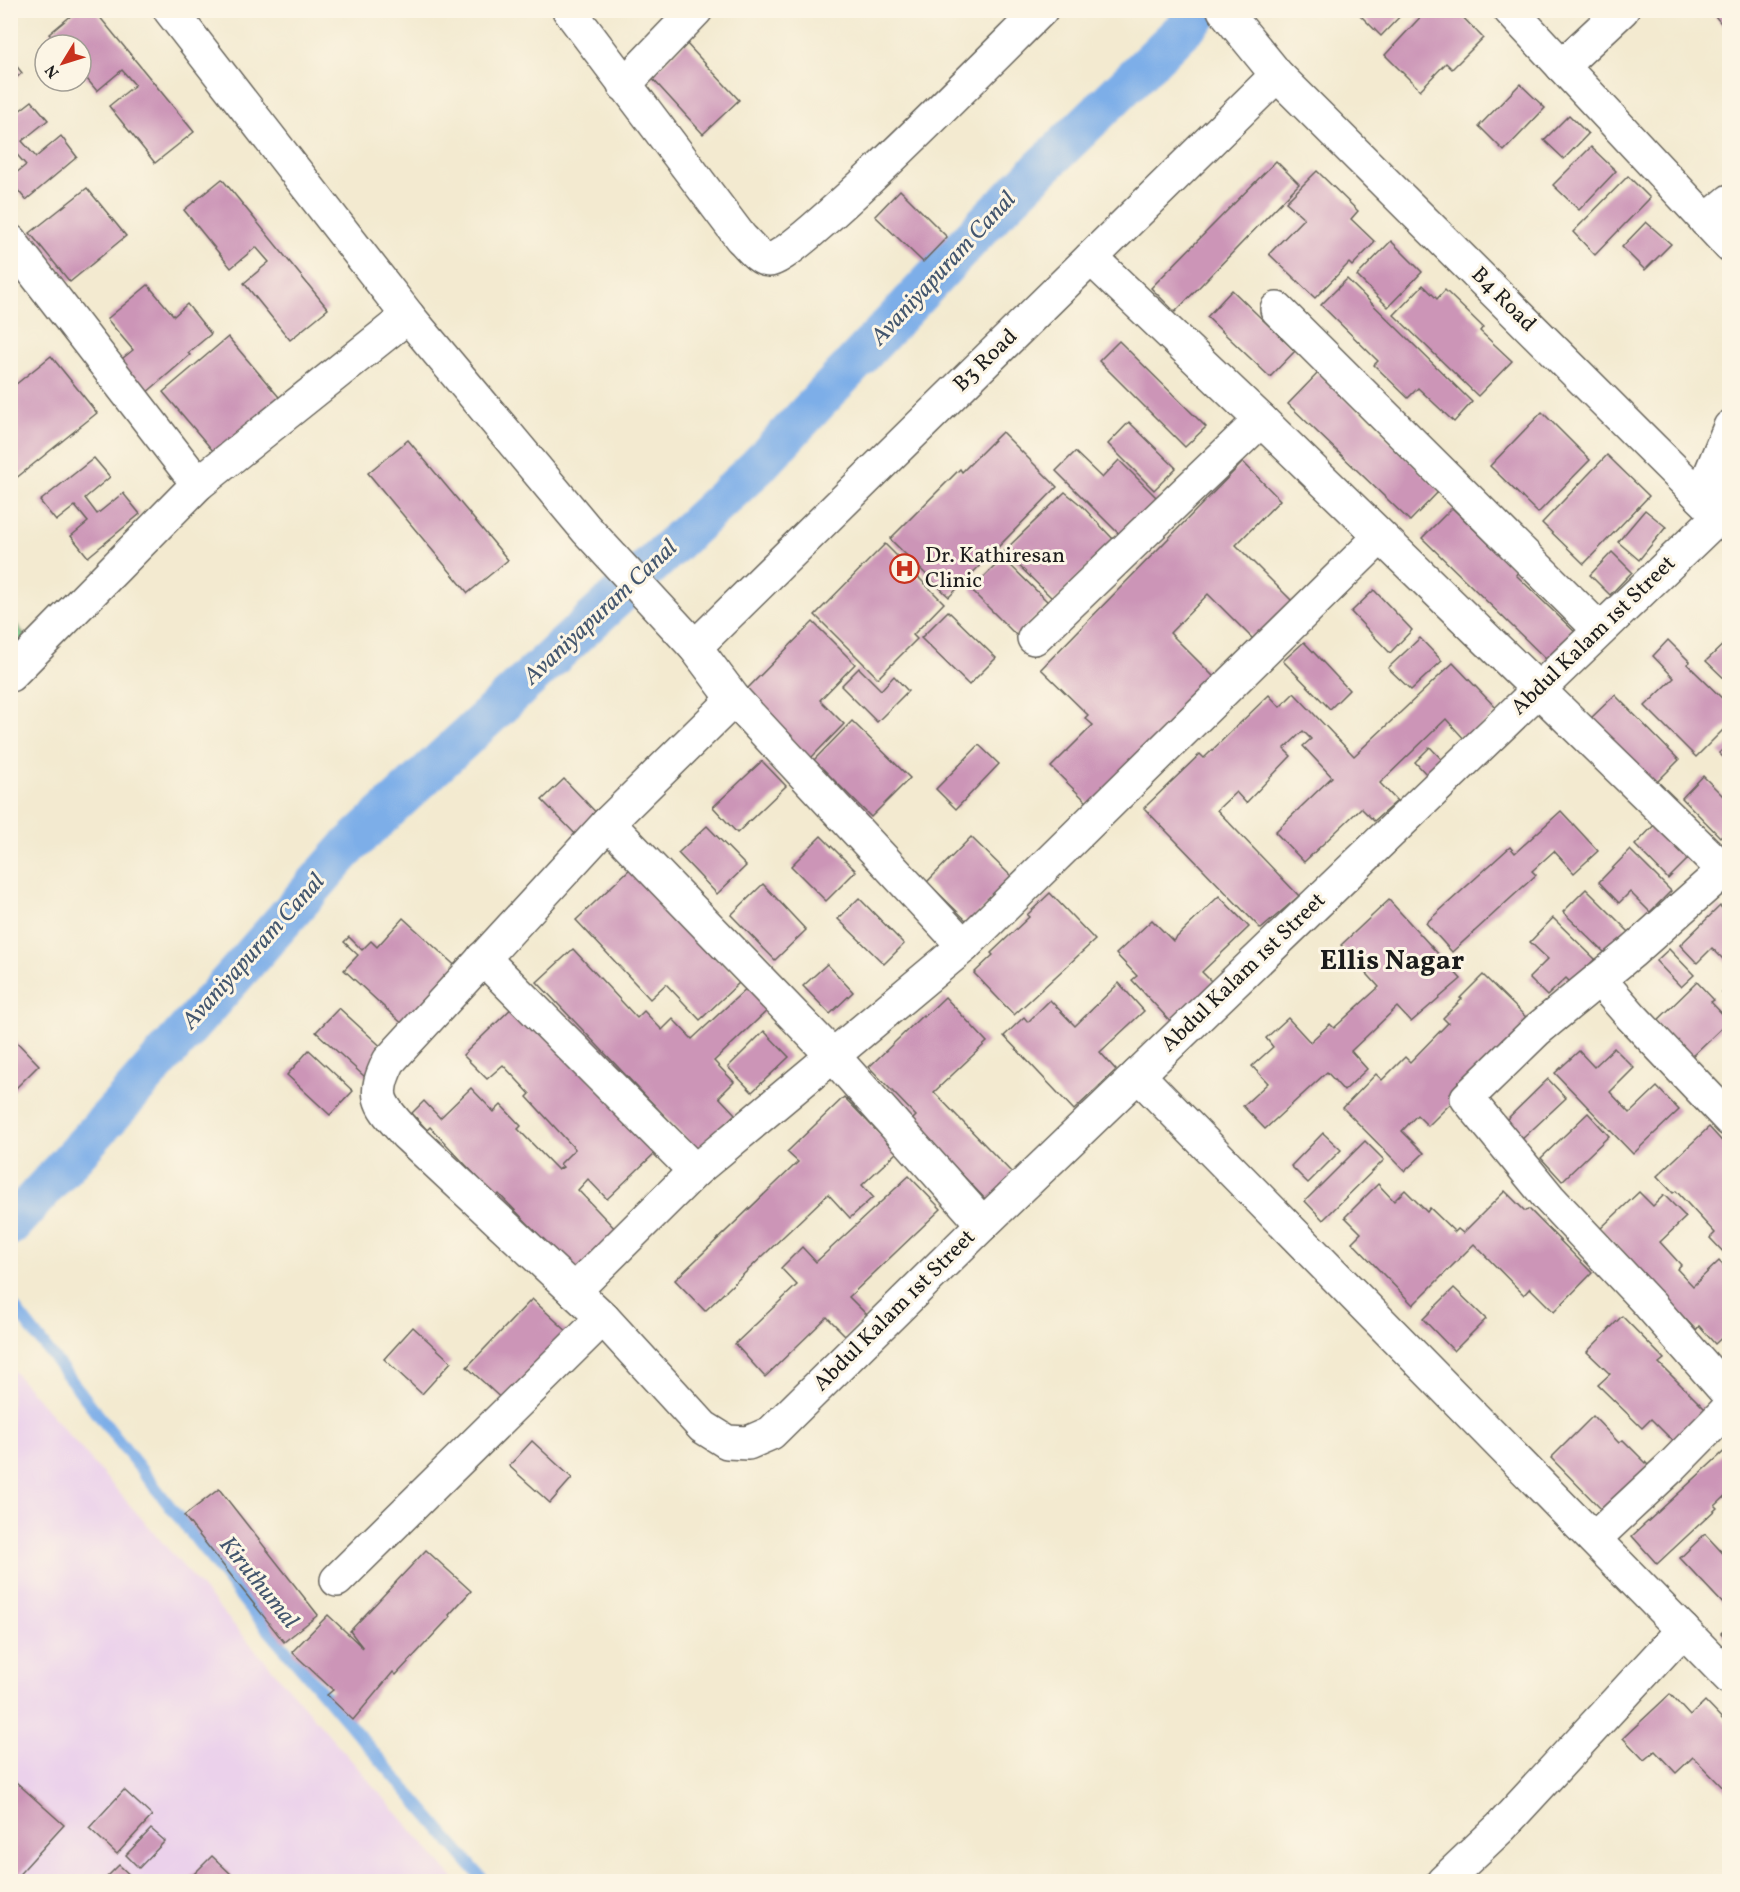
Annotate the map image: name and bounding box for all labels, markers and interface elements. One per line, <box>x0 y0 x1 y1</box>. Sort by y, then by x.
north arrow <box>33 33 93 93</box>
text: N <box>40 59 65 82</box>
water label: Avaniyapuram Canal <box>863 184 1025 354</box>
street label: B4 Road <box>1463 260 1543 340</box>
street label: B3 Road <box>947 322 1025 400</box>
water label: Avaniyapuram Canal <box>516 532 686 694</box>
place label: Dr. Kathiresan Clinic <box>925 541 1065 597</box>
street label: Abdul Kalam 1st Street <box>1505 549 1683 723</box>
hospital icon: Dr. Kathiresan Clinic <box>888 553 920 585</box>
water label: Avaniyapuram Canal <box>174 866 334 1038</box>
street label: Abdul Kalam 1st Street <box>1155 886 1333 1060</box>
district label: Ellis Nagar <box>1320 942 1464 981</box>
street label: Abdul Kalam 1st Street <box>807 1223 983 1399</box>
water label: Kiruthumal <box>210 1529 306 1637</box>

